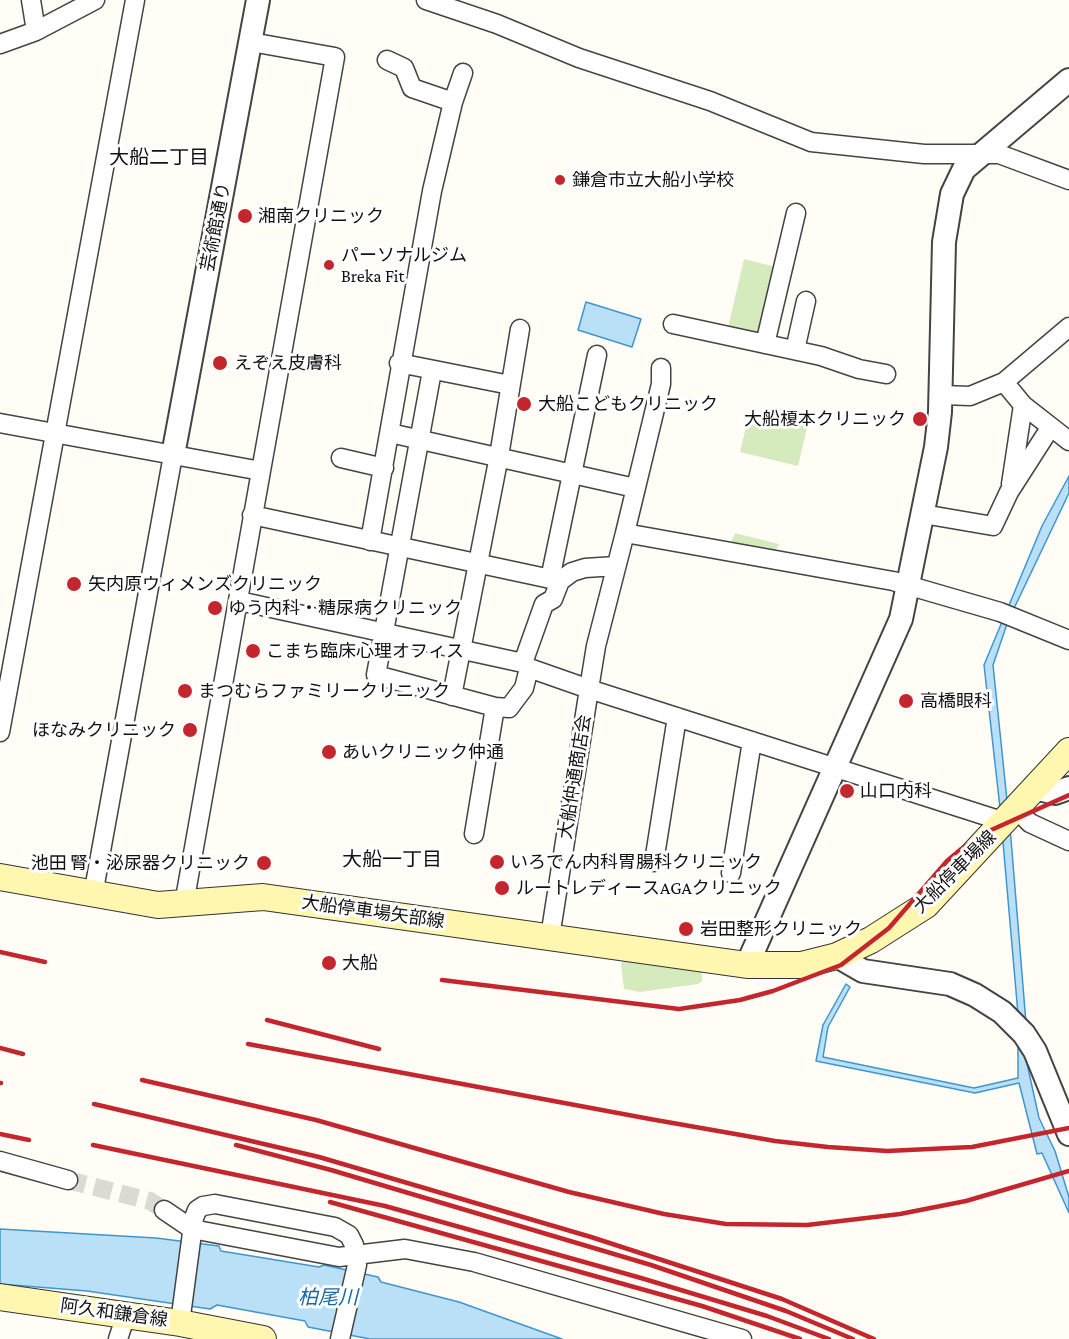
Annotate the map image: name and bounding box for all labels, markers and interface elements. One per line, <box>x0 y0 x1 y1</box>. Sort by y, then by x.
district label: 大船二丁目 <box>109 146 209 170</box>
place label: 鎌倉市立大船小学校 <box>572 169 734 191</box>
marker: 鎌倉市立大船小学校 <box>553 173 567 187</box>
street label: 芸術館通り <box>197 181 235 273</box>
place label: 湘南クリニック <box>258 205 384 227</box>
marker: 湘南クリニック <box>236 207 254 225</box>
place label: パーソナルジム Breka Fit <box>341 244 467 286</box>
marker: パーソナルジム Breka Fit <box>322 258 336 272</box>
place label: えぞえ皮膚科 <box>234 352 342 374</box>
marker: えぞえ皮膚科 <box>211 354 229 372</box>
place label: 大船こどもクリニック <box>538 393 718 415</box>
marker: 大船こどもクリニック <box>515 395 533 413</box>
place label: 大船榎本クリニック <box>744 408 906 430</box>
marker: 大船榎本クリニック <box>911 410 929 428</box>
place label: 矢内原ウィメンズクリニック <box>88 573 322 595</box>
marker: 矢内原ウィメンズクリニック <box>65 575 83 593</box>
place label: ゆう内科・糖尿病クリニック <box>228 597 462 619</box>
marker: ゆう内科・糖尿病クリニック <box>206 599 224 617</box>
place label: こまち臨床心理オフィス <box>266 640 464 662</box>
marker: こまち臨床心理オフィス <box>244 642 262 660</box>
place label: まつむらファミリークリニック <box>198 680 450 702</box>
marker: まつむらファミリークリニック <box>176 682 194 700</box>
place label: 高橋眼科 <box>920 690 992 712</box>
marker: 高橋眼科 <box>897 692 915 710</box>
street label: 大船仲通商店会 <box>554 713 596 841</box>
place label: ほなみクリニック <box>32 719 176 741</box>
marker: ほなみクリニック <box>181 721 199 739</box>
place label: あいクリニック仲通 <box>342 741 504 763</box>
marker: あいクリニック仲通 <box>320 743 338 761</box>
place label: 山口内科 <box>860 780 932 802</box>
marker: 山口内科 <box>838 782 856 800</box>
street label: 大船停車場線 <box>909 826 1001 918</box>
district label: 大船一丁目 <box>342 848 442 872</box>
place label: いろでん内科胃腸科クリニック <box>510 851 762 873</box>
place label: 池田 腎・泌尿器クリニック <box>31 852 250 874</box>
marker: いろでん内科胃腸科クリニック <box>488 853 506 871</box>
marker: 池田 腎・泌尿器クリニック <box>255 854 273 872</box>
place label: ルートレディースAGAクリニック <box>516 877 782 899</box>
marker: ルートレディースAGAクリニック <box>493 879 511 897</box>
street label: 大船停車場矢部線 <box>300 891 446 933</box>
place label: 岩田整形クリニック <box>700 918 862 940</box>
marker: 岩田整形クリニック <box>677 920 695 938</box>
place label: 大船 <box>342 952 378 974</box>
marker: 大船 <box>320 954 338 972</box>
water label: 柏尾川 <box>298 1286 358 1310</box>
street label: 阿久和鎌倉線 <box>59 1295 169 1331</box>

